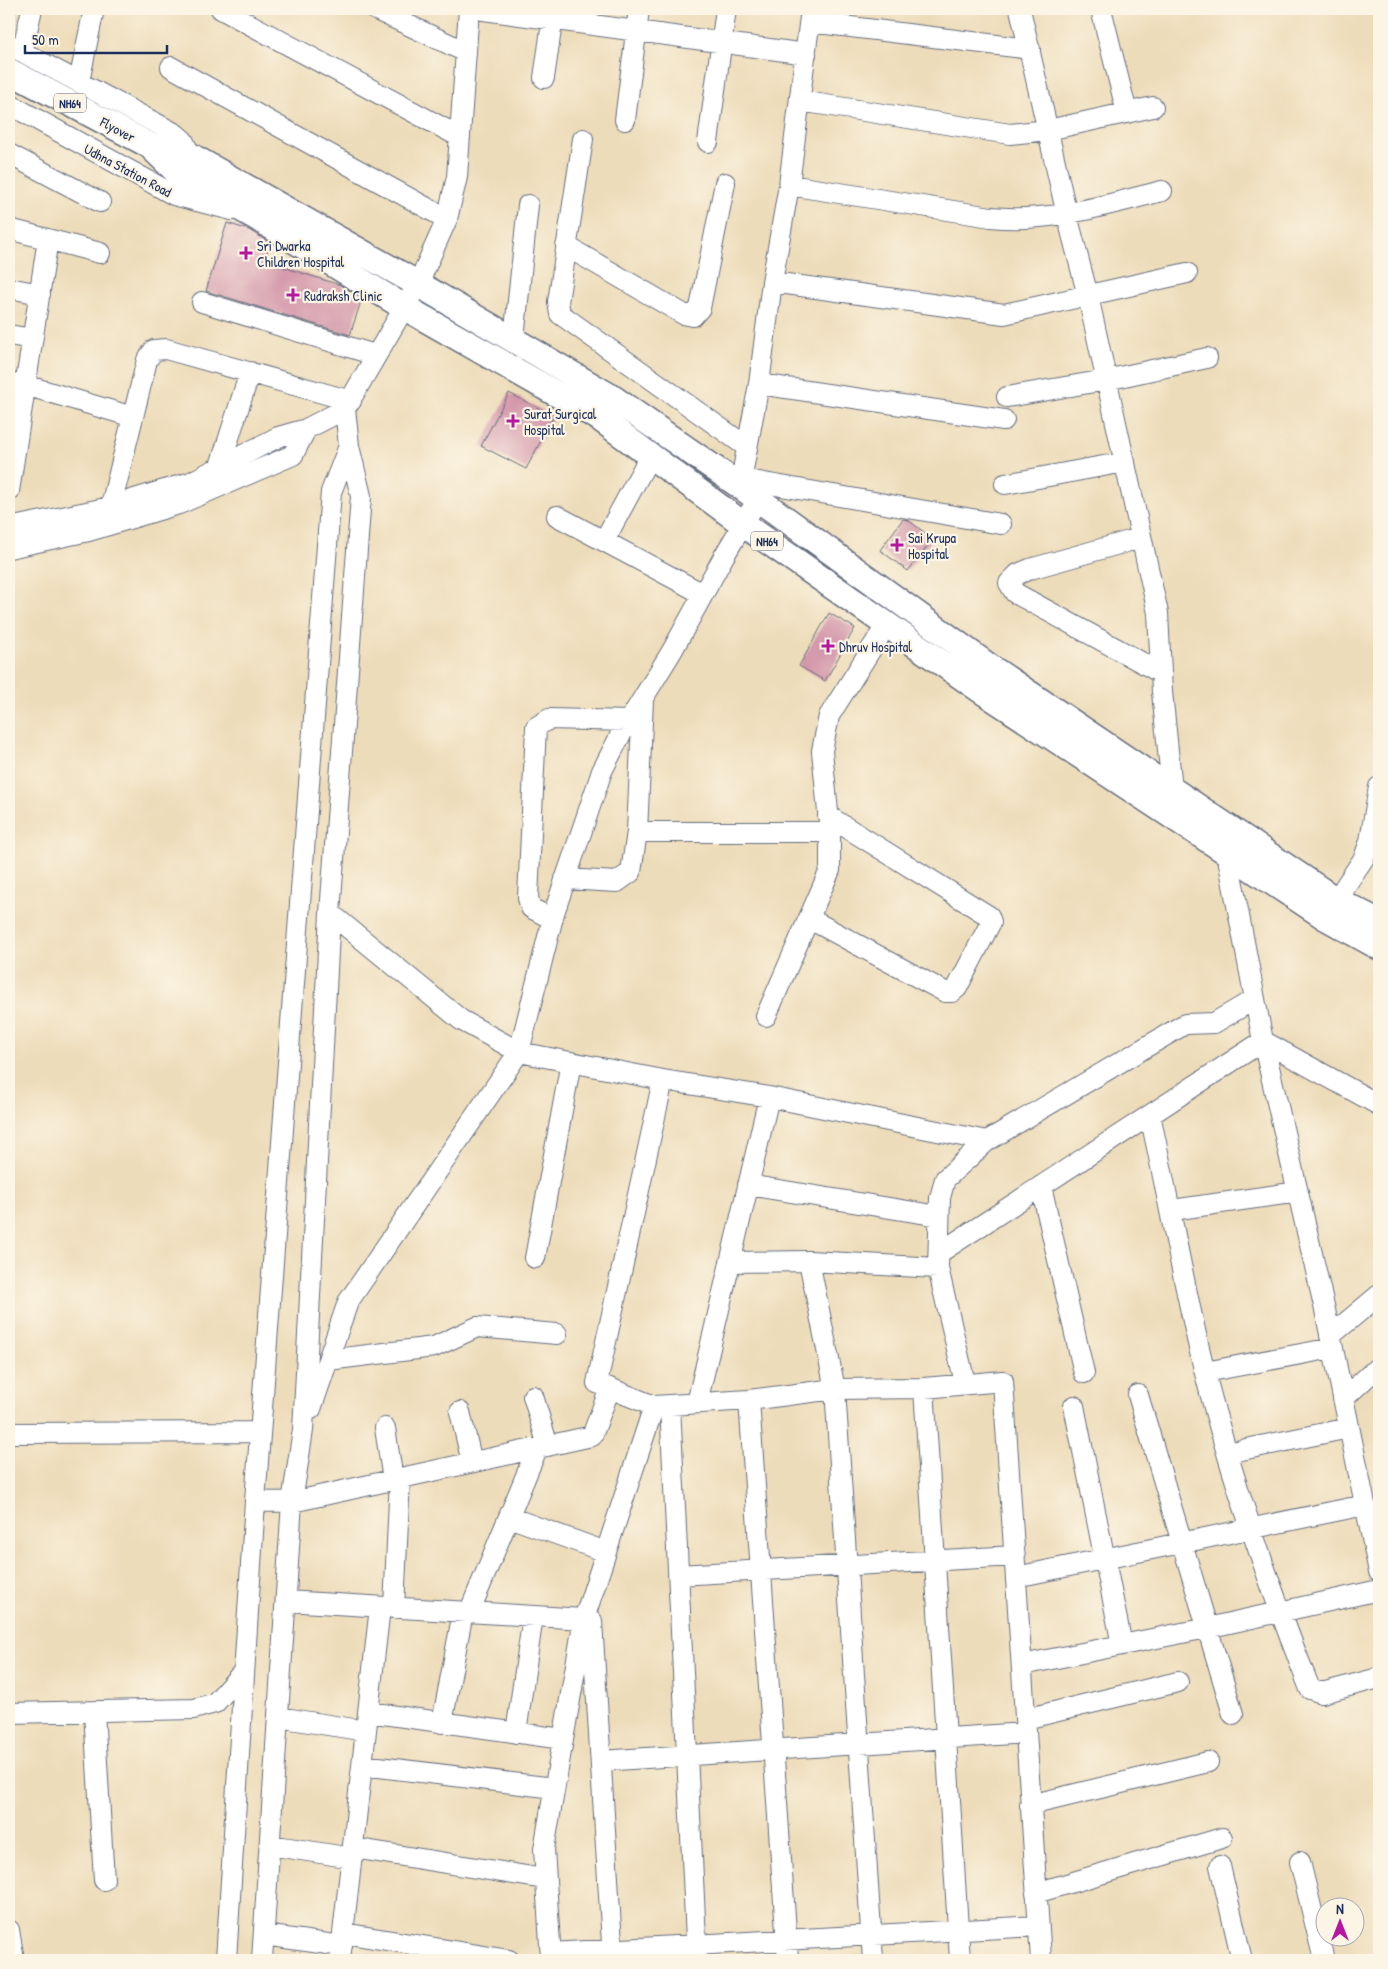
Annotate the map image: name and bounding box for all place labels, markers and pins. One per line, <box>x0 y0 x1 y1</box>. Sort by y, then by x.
place label: Sri Dwarka Children Hospital <box>257 236 344 272</box>
marker: Sri Dwarka Children Hospital <box>239 246 253 260</box>
place label: Rudraksh Clinic <box>304 286 383 305</box>
marker: Rudraksh Clinic <box>286 288 300 302</box>
place label: Surat Surgical Hospital <box>524 404 597 440</box>
marker: Surat Surgical Hospital <box>506 414 520 428</box>
place label: Sai Krupa Hospital <box>908 528 957 564</box>
marker: Sai Krupa Hospital <box>890 538 904 552</box>
place label: Dhruv Hospital <box>839 637 912 657</box>
marker: Dhruv Hospital <box>821 639 835 653</box>

